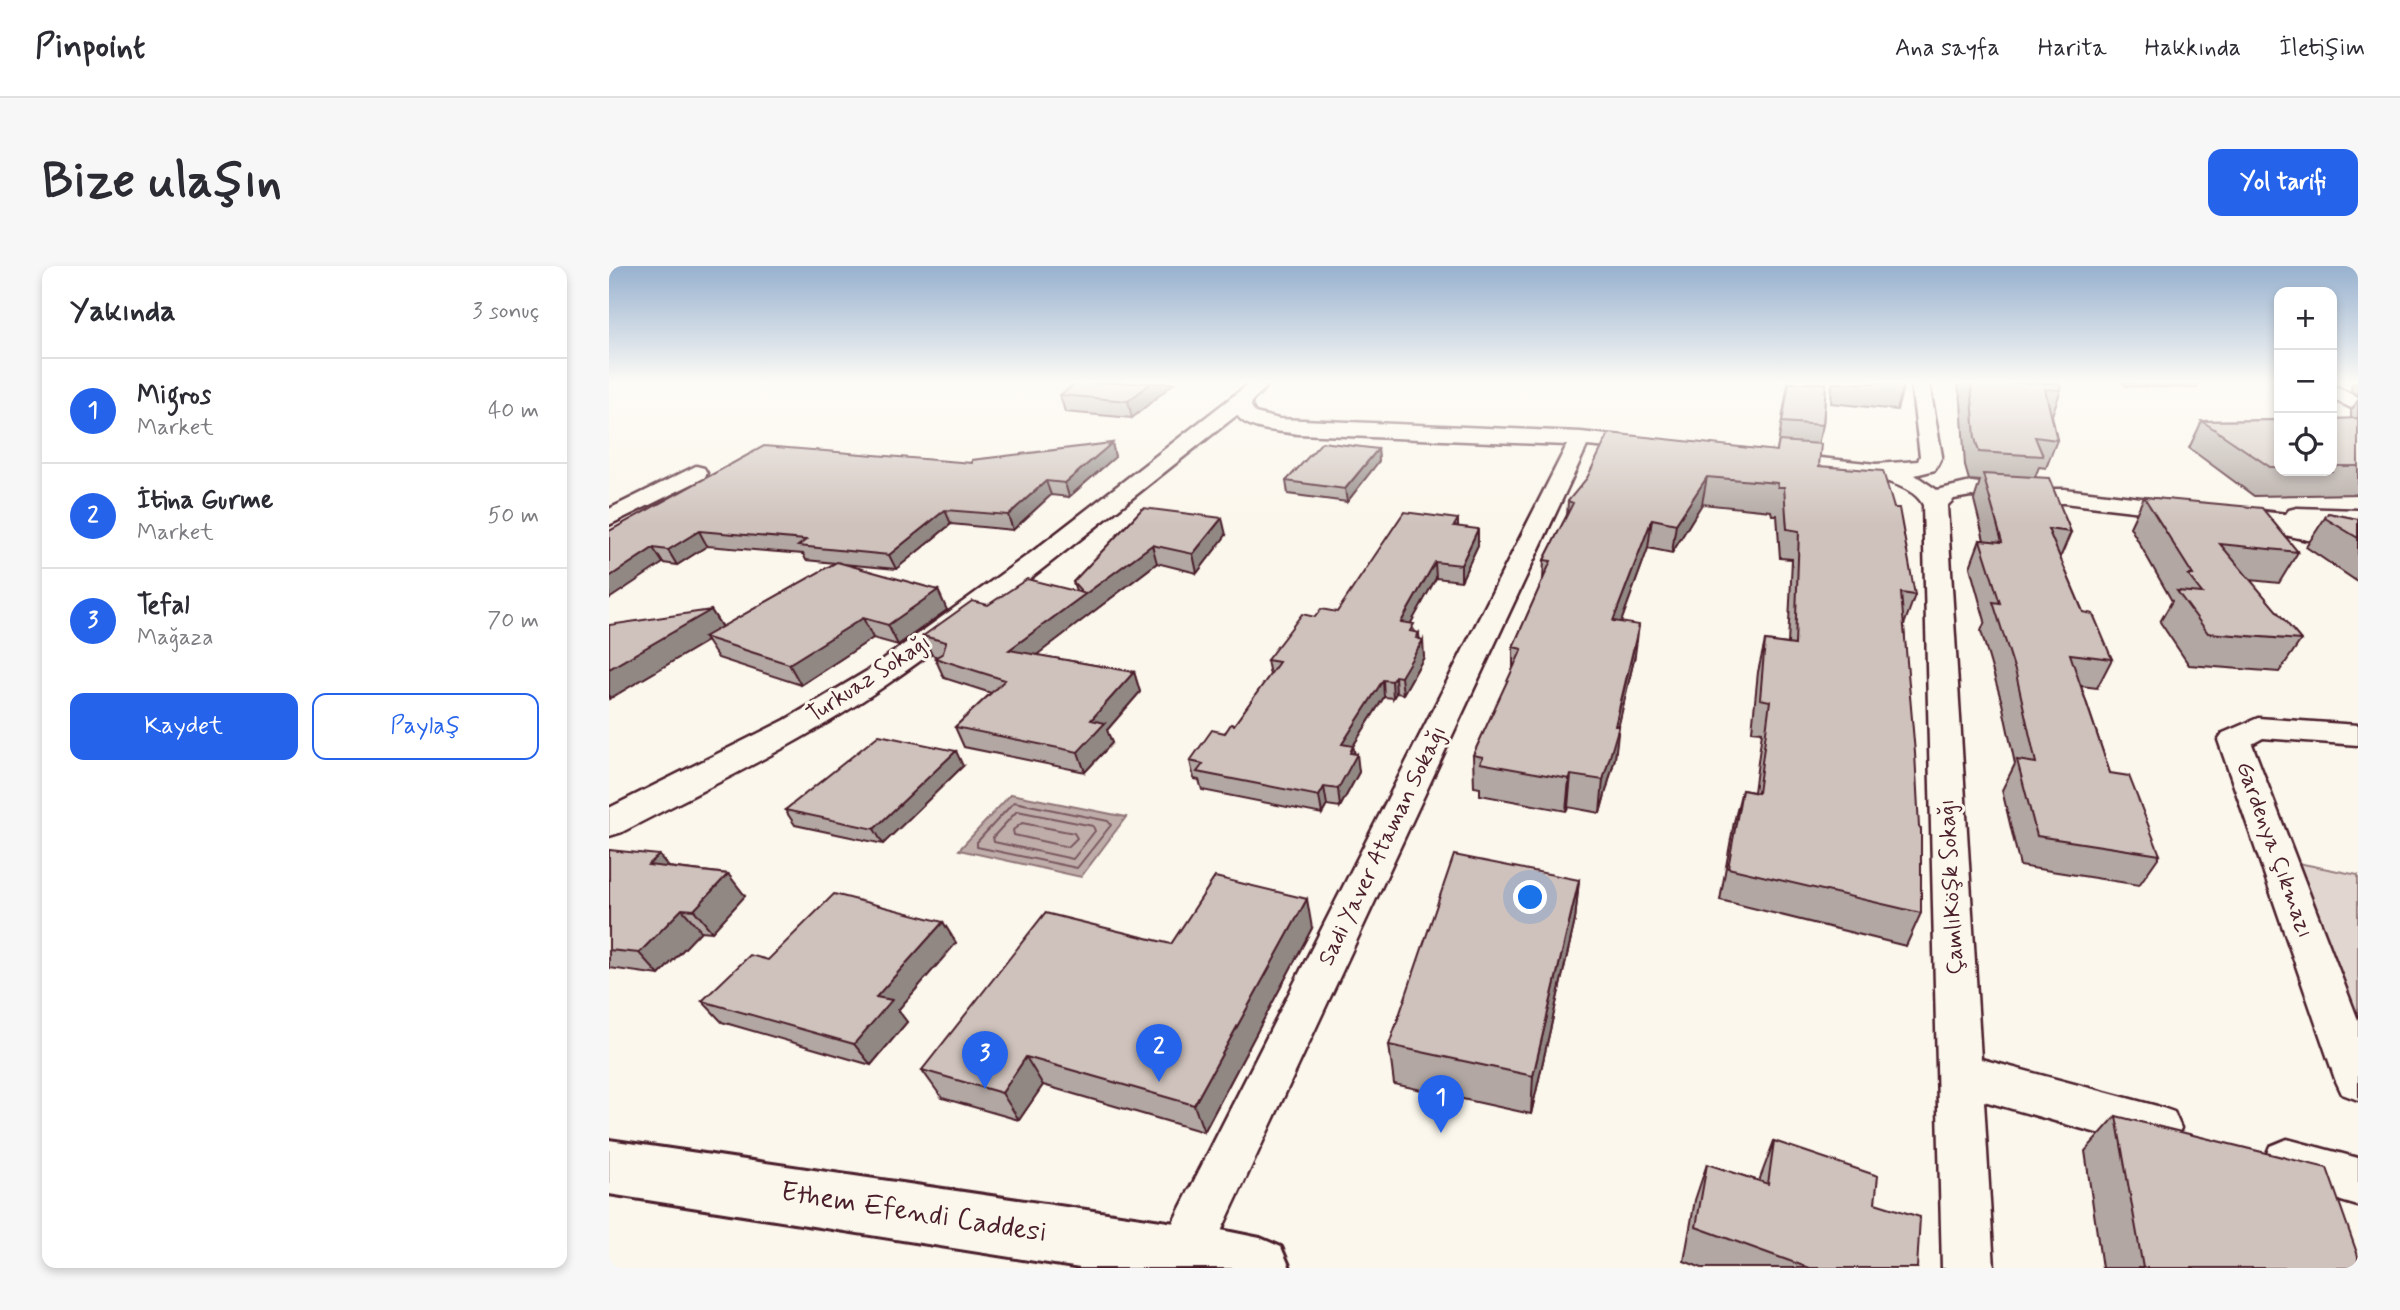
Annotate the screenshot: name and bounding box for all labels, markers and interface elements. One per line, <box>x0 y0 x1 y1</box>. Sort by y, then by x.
text: Pinpoint <box>35 26 145 70</box>
text: Ana sayfa <box>1895 33 2000 64</box>
text: Harita <box>2038 33 2107 64</box>
text: Hakkında <box>2145 33 2241 64</box>
text: İletişim <box>2279 33 2365 64</box>
button: Yol tarifi <box>2208 149 2358 216</box>
text: Bize ulaşın <box>42 150 282 215</box>
map controls <box>2274 287 2337 476</box>
button: + <box>2274 287 2337 350</box>
text: Yakında <box>70 292 176 331</box>
text: 3 sonuç <box>472 297 539 327</box>
button: − <box>2274 350 2337 413</box>
text: Migros <box>137 379 211 413</box>
text: 1 <box>88 396 98 426</box>
text: 40 m <box>488 396 539 426</box>
text: Market <box>137 413 214 443</box>
button: locate <box>2274 413 2337 476</box>
text: İtina Gurme <box>137 484 273 518</box>
text: 2 <box>87 501 99 531</box>
text: 50 m <box>488 501 539 531</box>
text: Market <box>137 518 214 548</box>
text: Tefal <box>137 589 190 623</box>
text: 3 <box>88 606 98 636</box>
text: 70 m <box>487 606 539 636</box>
text: Mağaza <box>137 623 213 653</box>
street label: Turkuaz Sokağı <box>801 628 937 730</box>
button: Kaydet <box>70 693 298 760</box>
button: Paylaş <box>312 693 539 760</box>
street label: Sadi Yaver Ataman Sokağı <box>1312 721 1454 971</box>
street label: Gardenya Çıkmazı <box>2228 758 2320 942</box>
street label: ÇamlıKöşk Sokağı <box>1932 798 1972 976</box>
your location <box>1513 880 1547 914</box>
pin: 2 <box>1136 1024 1182 1082</box>
pin: 3 <box>962 1031 1008 1089</box>
pin: 1 <box>1418 1075 1464 1133</box>
street label: Ethem Efendi Caddesi <box>778 1174 1050 1252</box>

